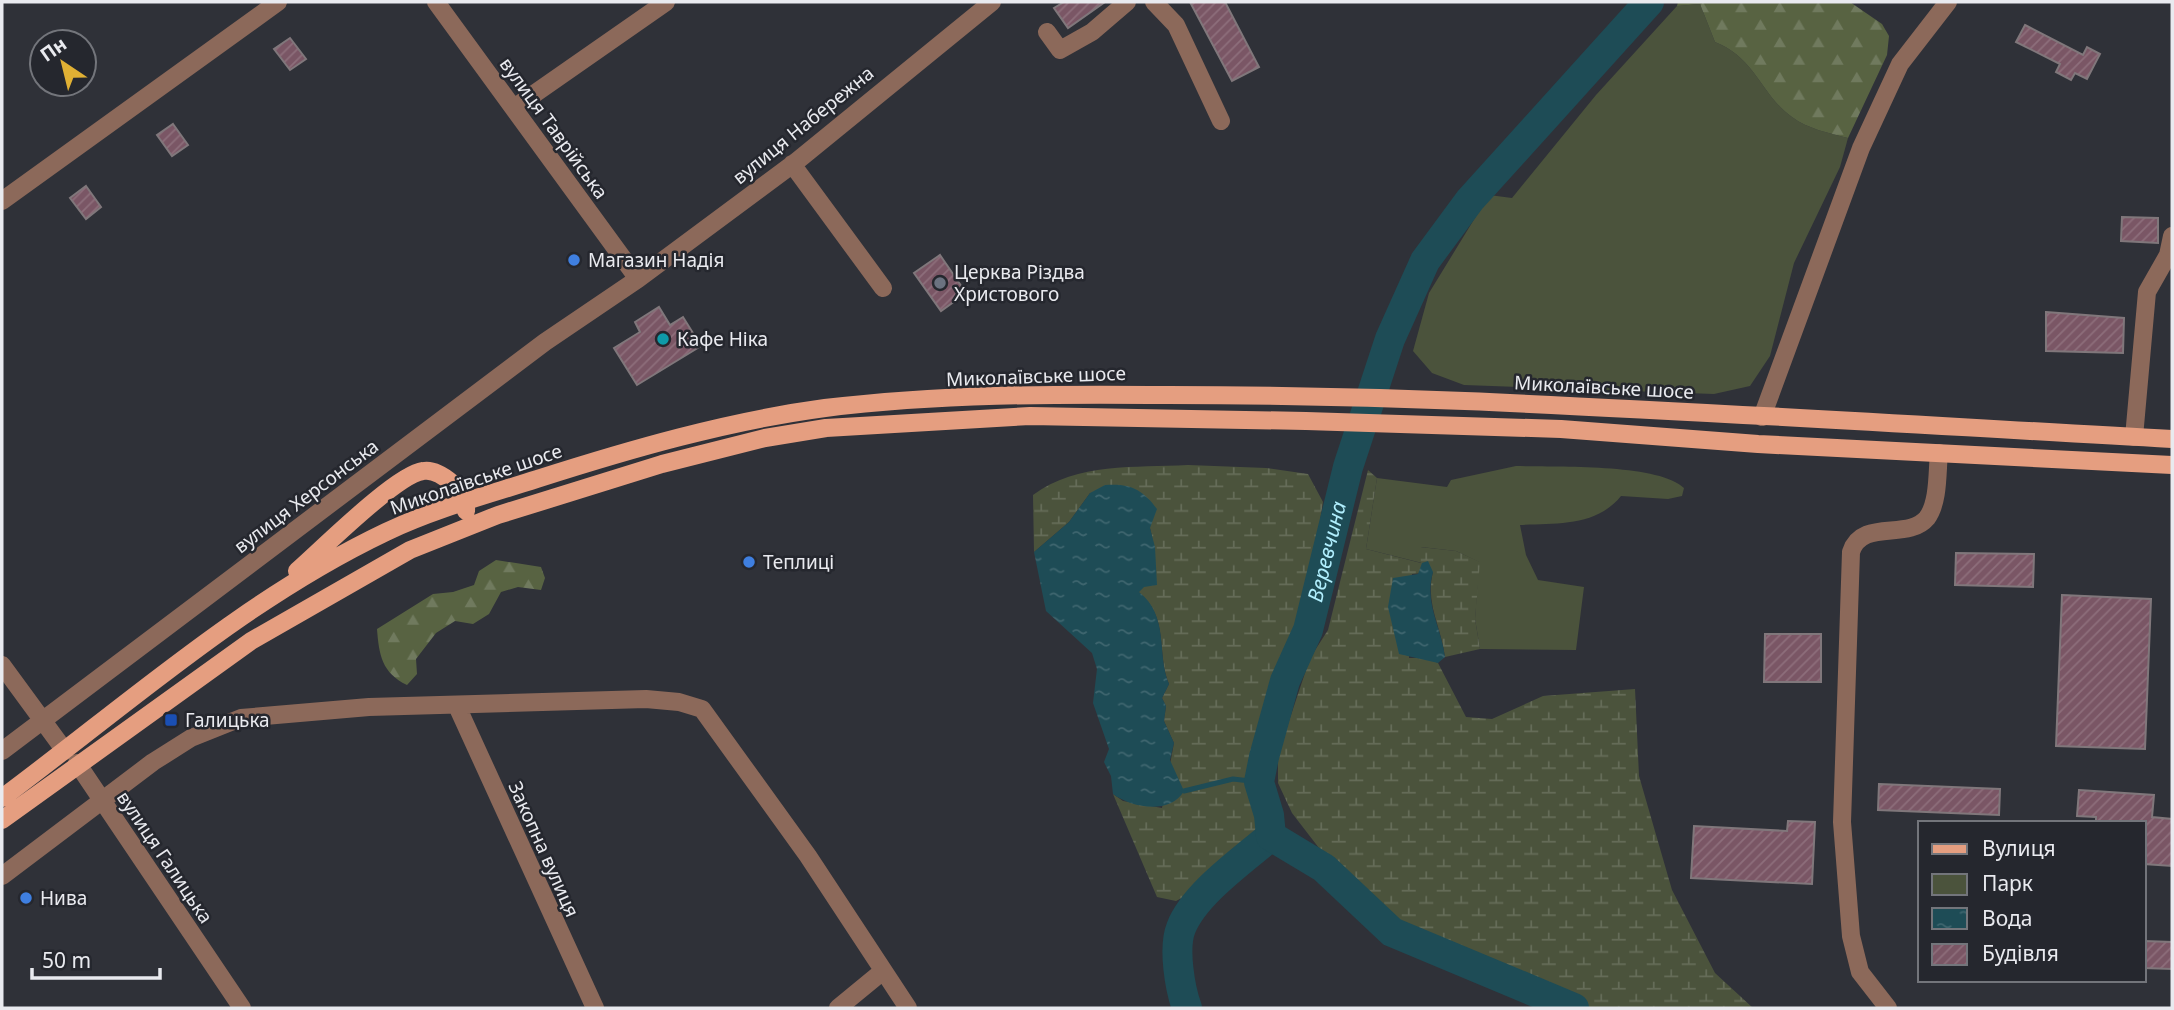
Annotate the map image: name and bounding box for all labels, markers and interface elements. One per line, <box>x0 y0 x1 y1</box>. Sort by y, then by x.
north arrow <box>28 28 98 98</box>
text: Пн <box>35 31 72 67</box>
street label: вулиця Таврійська <box>494 52 614 204</box>
street label: вулиця Набережна <box>727 60 879 190</box>
place label: Магазин Надія <box>588 247 724 273</box>
marker: Магазин Надія <box>566 252 582 268</box>
place label: Церква Різдва Христового <box>954 259 1085 307</box>
marker: Церква Різдва Христового <box>932 275 948 291</box>
place label: Кафе Ніка <box>677 326 768 352</box>
marker: Кафе Ніка <box>655 331 671 347</box>
street label: Миколаївське шосе <box>946 360 1126 392</box>
street label: Миколаївське шосе <box>1513 369 1695 405</box>
street label: вулиця Херсонська <box>228 433 384 559</box>
street label: Миколаївське шосе <box>387 437 565 521</box>
water label: Веревчина <box>1300 498 1352 605</box>
place label: Теплиці <box>763 549 834 575</box>
marker: Теплиці <box>741 554 757 570</box>
place label: Галицька <box>185 707 270 733</box>
marker: Галицька <box>163 712 179 728</box>
street label: Закопна вулиця <box>502 777 586 921</box>
street label: вулиця Галицька <box>111 786 219 928</box>
legend <box>1918 821 2146 982</box>
text: Вулиця <box>1982 834 2056 862</box>
text: Парк <box>1982 869 2033 897</box>
place label: Нива <box>40 885 87 911</box>
marker: Нива <box>18 890 34 906</box>
text: Вода <box>1982 904 2032 932</box>
scale bar <box>32 936 159 980</box>
text: Будівля <box>1982 939 2059 967</box>
text: 50 m <box>42 946 91 974</box>

